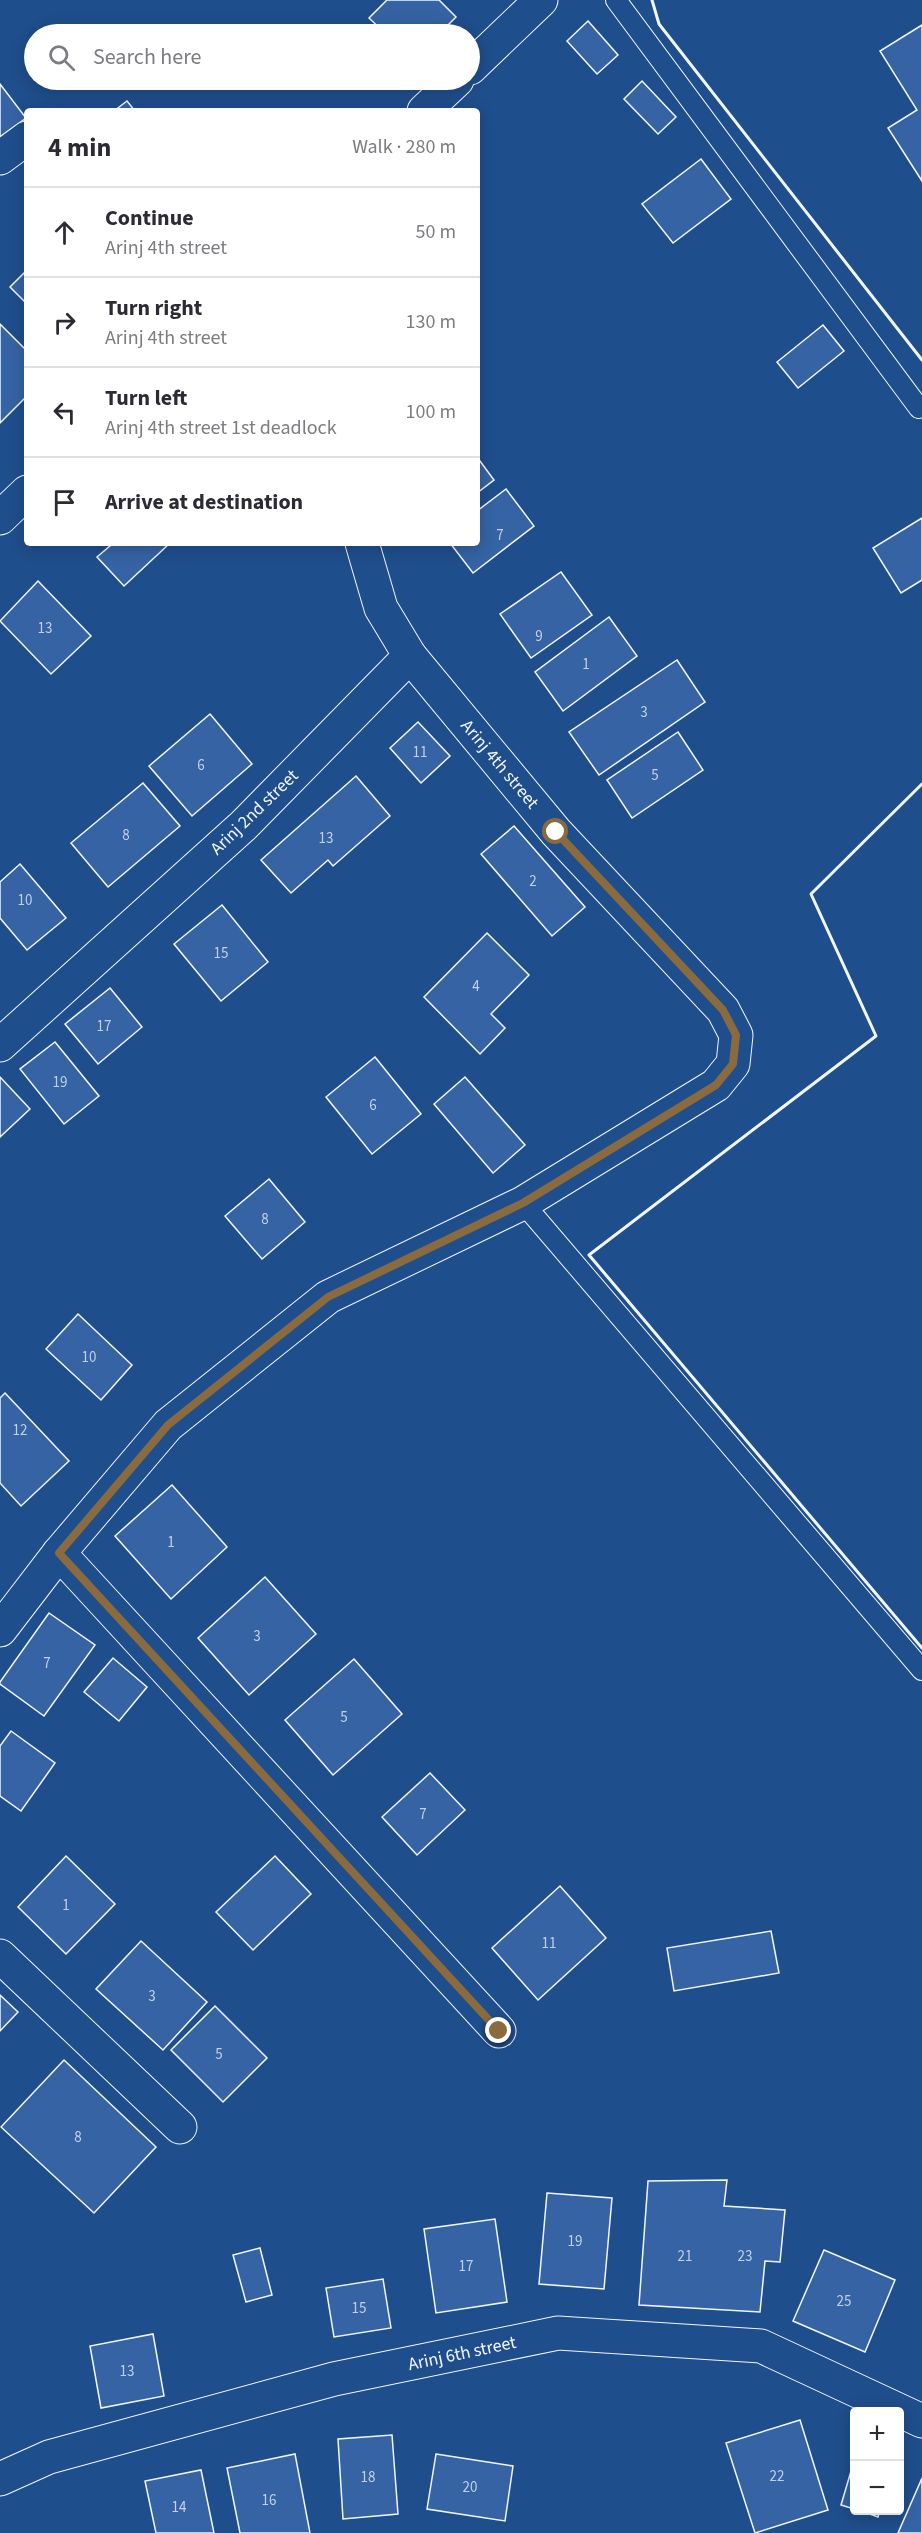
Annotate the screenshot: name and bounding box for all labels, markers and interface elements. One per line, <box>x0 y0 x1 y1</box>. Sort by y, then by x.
search box <box>24 24 480 90</box>
icon: search <box>45 41 78 74</box>
text: Search here <box>93 41 201 73</box>
text: 4 min <box>48 129 111 166</box>
text: Walk · 280 m <box>352 133 456 161</box>
text: Continue <box>105 202 194 234</box>
icon: ahead <box>48 216 81 249</box>
text: 50 m <box>416 218 456 246</box>
text: Arinj 4th street <box>105 234 227 262</box>
text: Turn right <box>105 292 202 324</box>
icon: right <box>48 306 81 339</box>
text: 130 m <box>406 308 456 336</box>
text: Arinj 4th street <box>105 324 227 352</box>
text: Turn left <box>105 382 187 414</box>
icon: left <box>48 396 81 429</box>
text: 100 m <box>406 398 456 426</box>
text: Arinj 4th street 1st deadlock <box>105 414 337 442</box>
icon: arrive <box>48 486 81 519</box>
text: Arrive at destination <box>105 486 303 518</box>
house number: 7 <box>496 525 504 546</box>
house number: 13 <box>38 618 52 639</box>
house number: 9 <box>535 626 543 647</box>
house number: 1 <box>582 654 590 675</box>
house number: 3 <box>640 702 648 723</box>
street label: Arinj 4th street <box>455 714 545 814</box>
house number: 11 <box>413 742 427 763</box>
house number: 6 <box>197 755 205 776</box>
street label: Arinj 2nd street <box>205 764 304 861</box>
house number: 5 <box>651 765 659 786</box>
route start <box>542 818 568 844</box>
house number: 8 <box>122 825 130 846</box>
house number: 13 <box>319 828 333 849</box>
house number: 2 <box>529 871 537 892</box>
house number: 10 <box>18 890 32 911</box>
house number: 15 <box>214 943 228 964</box>
house number: 4 <box>472 976 480 997</box>
house number: 17 <box>97 1016 111 1037</box>
house number: 19 <box>53 1072 67 1093</box>
house number: 6 <box>369 1095 377 1116</box>
house number: 8 <box>261 1209 269 1230</box>
house number: 10 <box>82 1347 96 1368</box>
house number: 12 <box>13 1420 27 1441</box>
house number: 1 <box>167 1532 175 1553</box>
house number: 3 <box>253 1626 261 1647</box>
house number: 7 <box>43 1653 51 1674</box>
house number: 5 <box>340 1707 348 1728</box>
house number: 7 <box>419 1804 427 1825</box>
house number: 1 <box>62 1895 70 1916</box>
house number: 11 <box>542 1933 556 1954</box>
house number: 3 <box>148 1986 156 2007</box>
route end <box>485 2017 511 2043</box>
house number: 5 <box>215 2044 223 2065</box>
house number: 8 <box>74 2127 82 2148</box>
house number: 19 <box>568 2231 582 2252</box>
house number: 21 <box>678 2246 692 2267</box>
house number: 23 <box>738 2246 752 2267</box>
house number: 17 <box>459 2256 473 2277</box>
house number: 25 <box>837 2291 851 2312</box>
house number: 15 <box>352 2298 366 2319</box>
street label: Arinj 6th street <box>406 2330 518 2377</box>
house number: 13 <box>120 2361 134 2382</box>
map controls <box>850 2407 904 2515</box>
button: + <box>850 2407 904 2461</box>
button: − <box>850 2461 904 2515</box>
house number: 22 <box>770 2466 784 2487</box>
house number: 18 <box>361 2467 375 2488</box>
house number: 20 <box>463 2477 477 2498</box>
house number: 16 <box>262 2490 276 2511</box>
house number: 14 <box>172 2497 187 2518</box>

